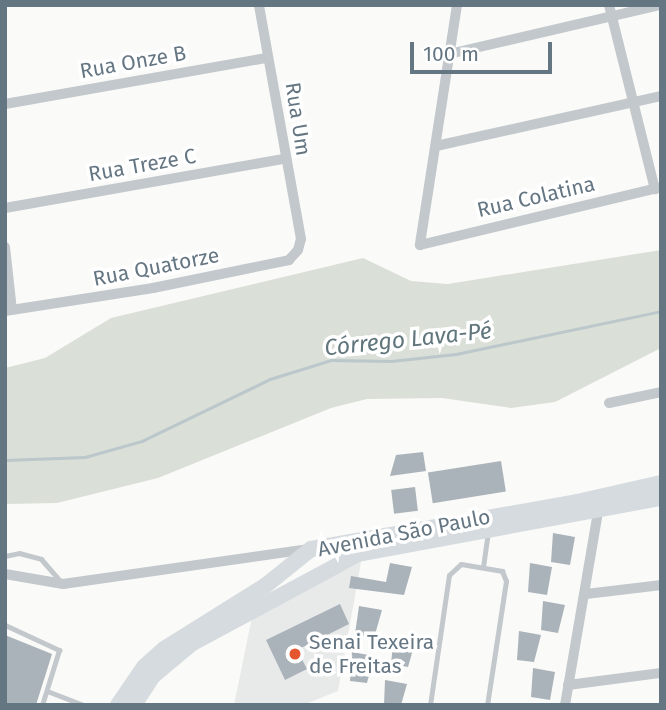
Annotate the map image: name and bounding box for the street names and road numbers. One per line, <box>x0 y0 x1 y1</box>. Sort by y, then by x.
street label: Rua Onze B <box>78 40 188 84</box>
street label: Rua Um <box>280 81 316 157</box>
street label: Rua Treze C <box>86 143 198 187</box>
street label: Rua Colatina <box>475 171 597 223</box>
street label: Rua Quatorze <box>91 242 221 292</box>
street label: Avenida São Paulo <box>316 504 492 562</box>

